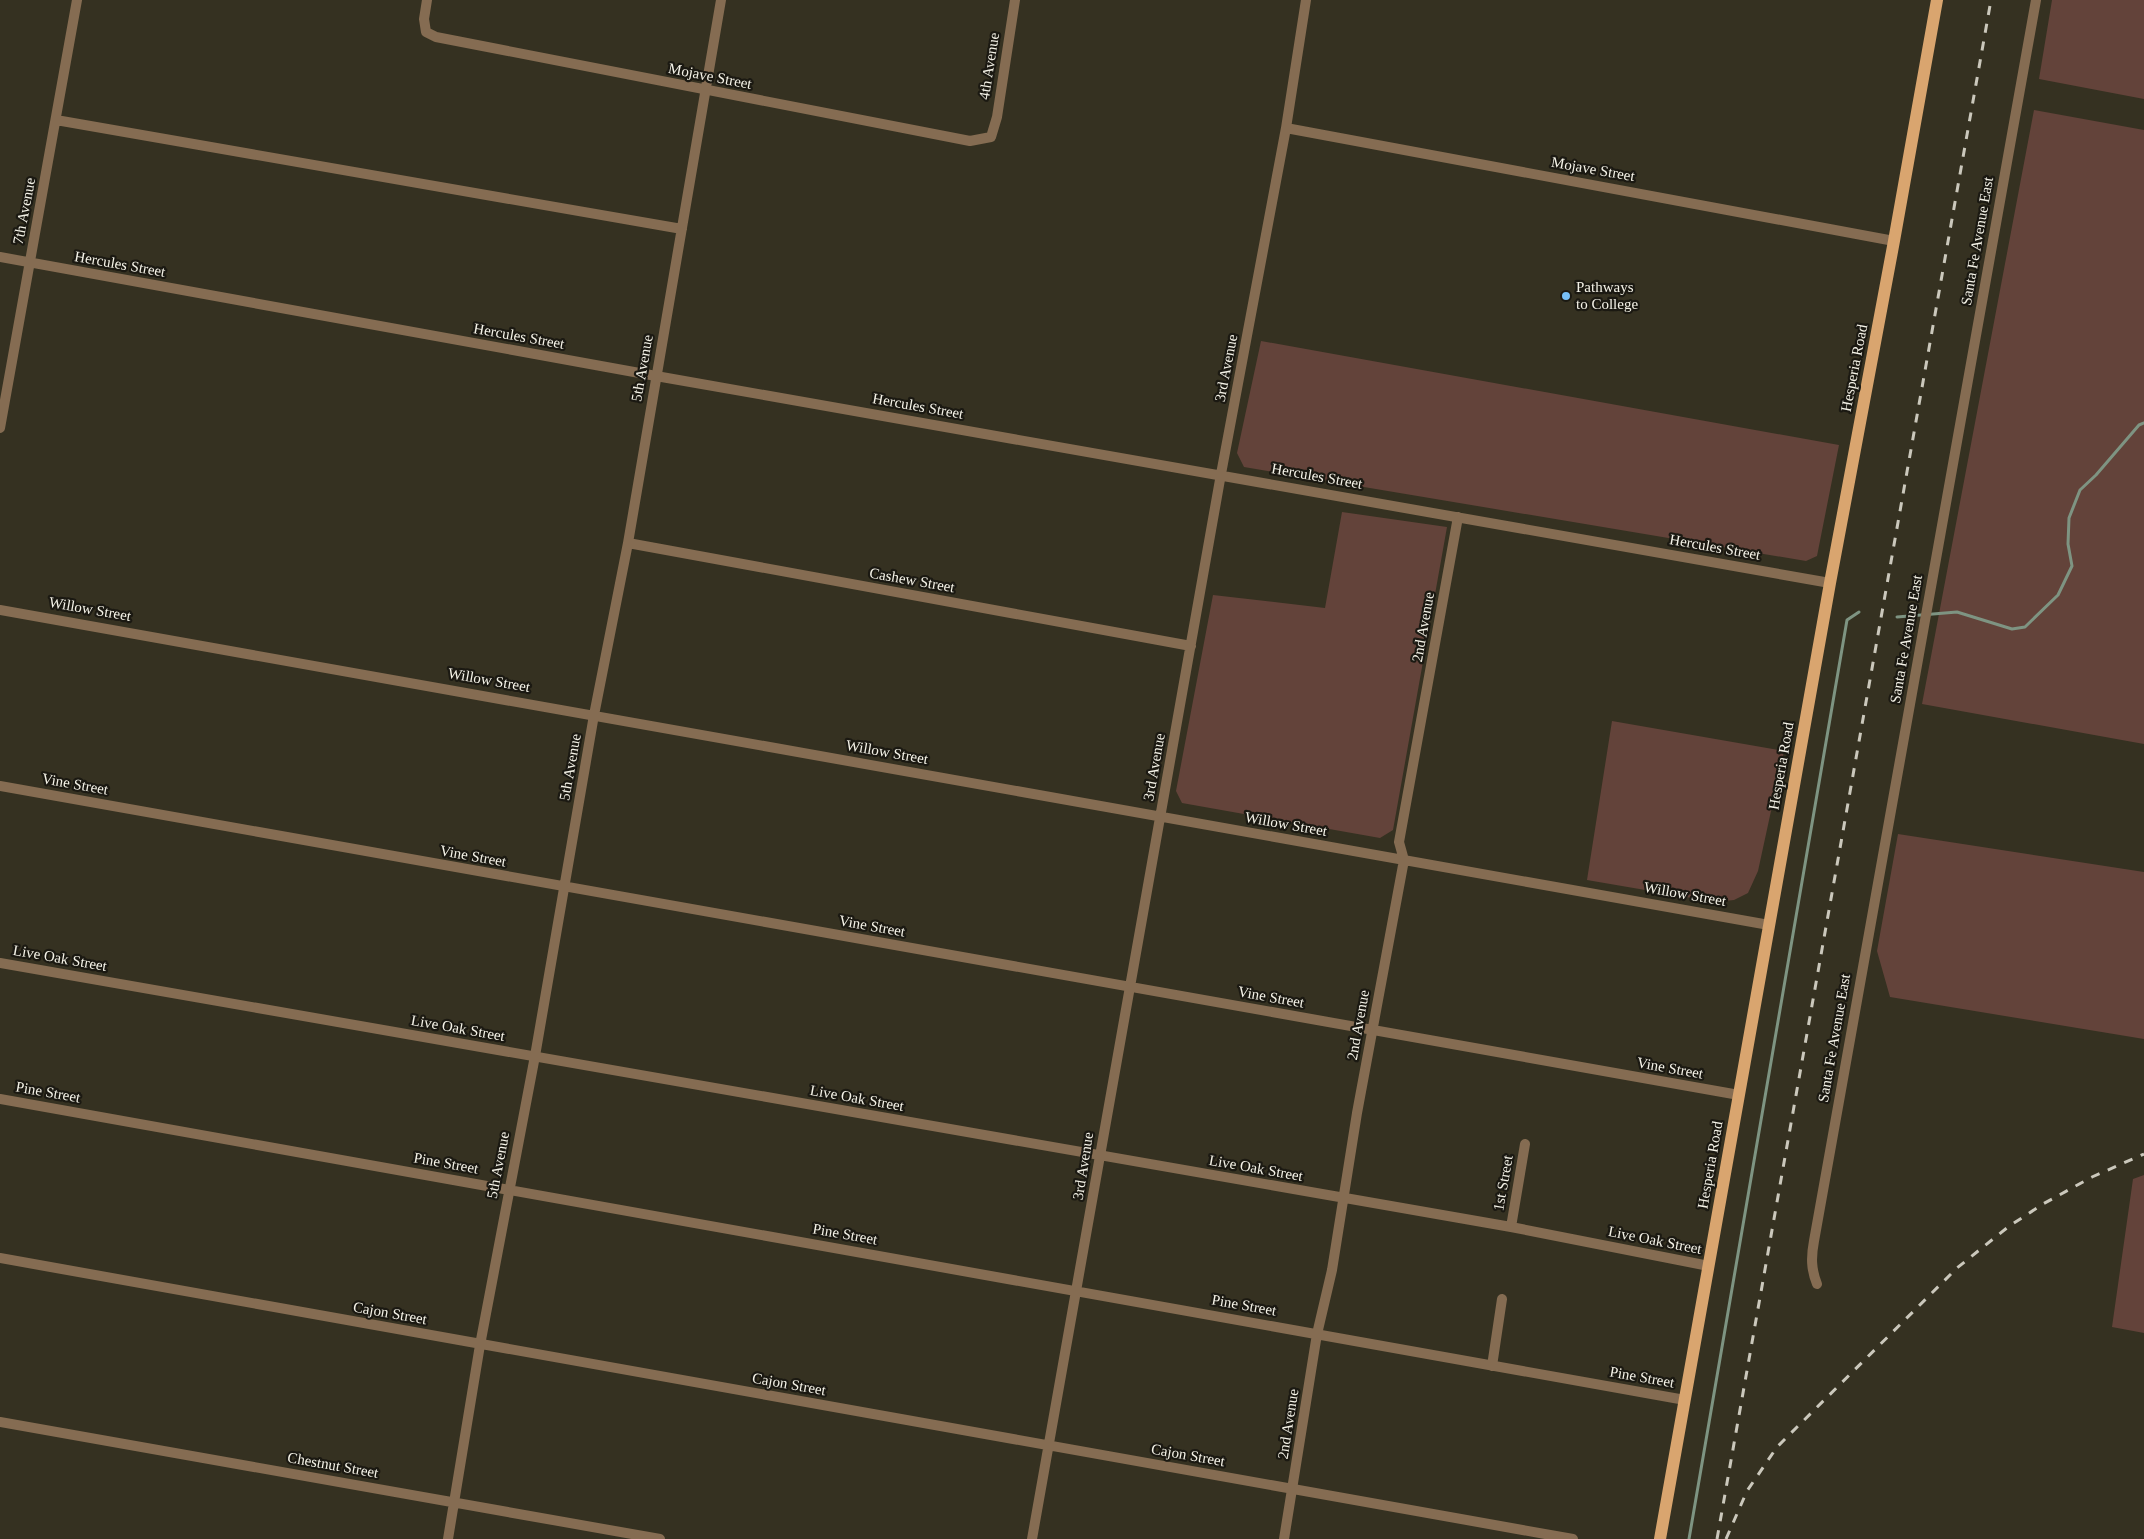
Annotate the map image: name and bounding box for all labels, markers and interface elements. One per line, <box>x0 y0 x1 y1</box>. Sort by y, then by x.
street label: 4th Avenue <box>976 31 1002 101</box>
street label: Mojave Street <box>667 60 754 92</box>
street label: Mojave Street <box>1550 154 1637 184</box>
street label: Santa Fe Avenue East <box>1958 175 1996 306</box>
street label: 7th Avenue <box>10 176 38 246</box>
street label: Hercules Street <box>73 248 168 280</box>
place label: Pathways to College <box>1576 279 1638 312</box>
marker: Pathways to College <box>1560 290 1572 302</box>
street label: Hercules Street <box>472 320 567 352</box>
street label: Hesperia Road <box>1838 322 1870 413</box>
street label: 5th Avenue <box>628 333 656 403</box>
street label: 3rd Avenue <box>1212 333 1240 403</box>
street label: Hercules Street <box>871 390 966 422</box>
street label: Hercules Street <box>1270 460 1365 492</box>
street label: Hercules Street <box>1668 531 1763 563</box>
street label: Cashew Street <box>868 565 957 596</box>
street label: Santa Fe Avenue East <box>1887 573 1925 704</box>
street label: 2nd Avenue <box>1409 590 1437 663</box>
street label: Willow Street <box>48 594 133 624</box>
street label: Willow Street <box>447 665 532 695</box>
street label: Hesperia Road <box>1765 720 1797 811</box>
street label: 5th Avenue <box>556 732 584 802</box>
street label: 3rd Avenue <box>1140 732 1168 802</box>
street label: Willow Street <box>845 737 930 767</box>
street label: Vine Street <box>41 770 110 798</box>
street label: Willow Street <box>1244 809 1329 839</box>
street label: Vine Street <box>439 842 508 870</box>
street label: Willow Street <box>1643 879 1728 909</box>
street label: Vine Street <box>838 912 907 940</box>
street label: Live Oak Street <box>12 942 109 974</box>
street label: Santa Fe Avenue East <box>1815 972 1853 1103</box>
street label: Vine Street <box>1237 983 1306 1011</box>
street label: 2nd Avenue <box>1344 988 1372 1061</box>
street label: Live Oak Street <box>410 1012 507 1044</box>
street label: Vine Street <box>1636 1054 1705 1082</box>
street label: Pine Street <box>14 1078 82 1106</box>
street label: Live Oak Street <box>809 1082 906 1114</box>
street label: Hesperia Road <box>1694 1119 1726 1210</box>
street label: 5th Avenue <box>484 1130 512 1200</box>
street label: 3rd Avenue <box>1070 1131 1096 1201</box>
street label: Pine Street <box>412 1149 480 1177</box>
street label: Live Oak Street <box>1208 1152 1305 1184</box>
street label: 1st Street <box>1490 1153 1516 1212</box>
street label: Pine Street <box>811 1220 879 1248</box>
street label: Live Oak Street <box>1607 1223 1704 1257</box>
street label: Pine Street <box>1210 1291 1278 1319</box>
street label: Cajon Street <box>352 1299 429 1327</box>
street label: Pine Street <box>1608 1363 1676 1391</box>
street label: Cajon Street <box>751 1370 828 1398</box>
street label: 2nd Avenue <box>1275 1387 1302 1460</box>
street label: Cajon Street <box>1150 1441 1227 1469</box>
street label: Chestnut Street <box>286 1449 381 1481</box>

